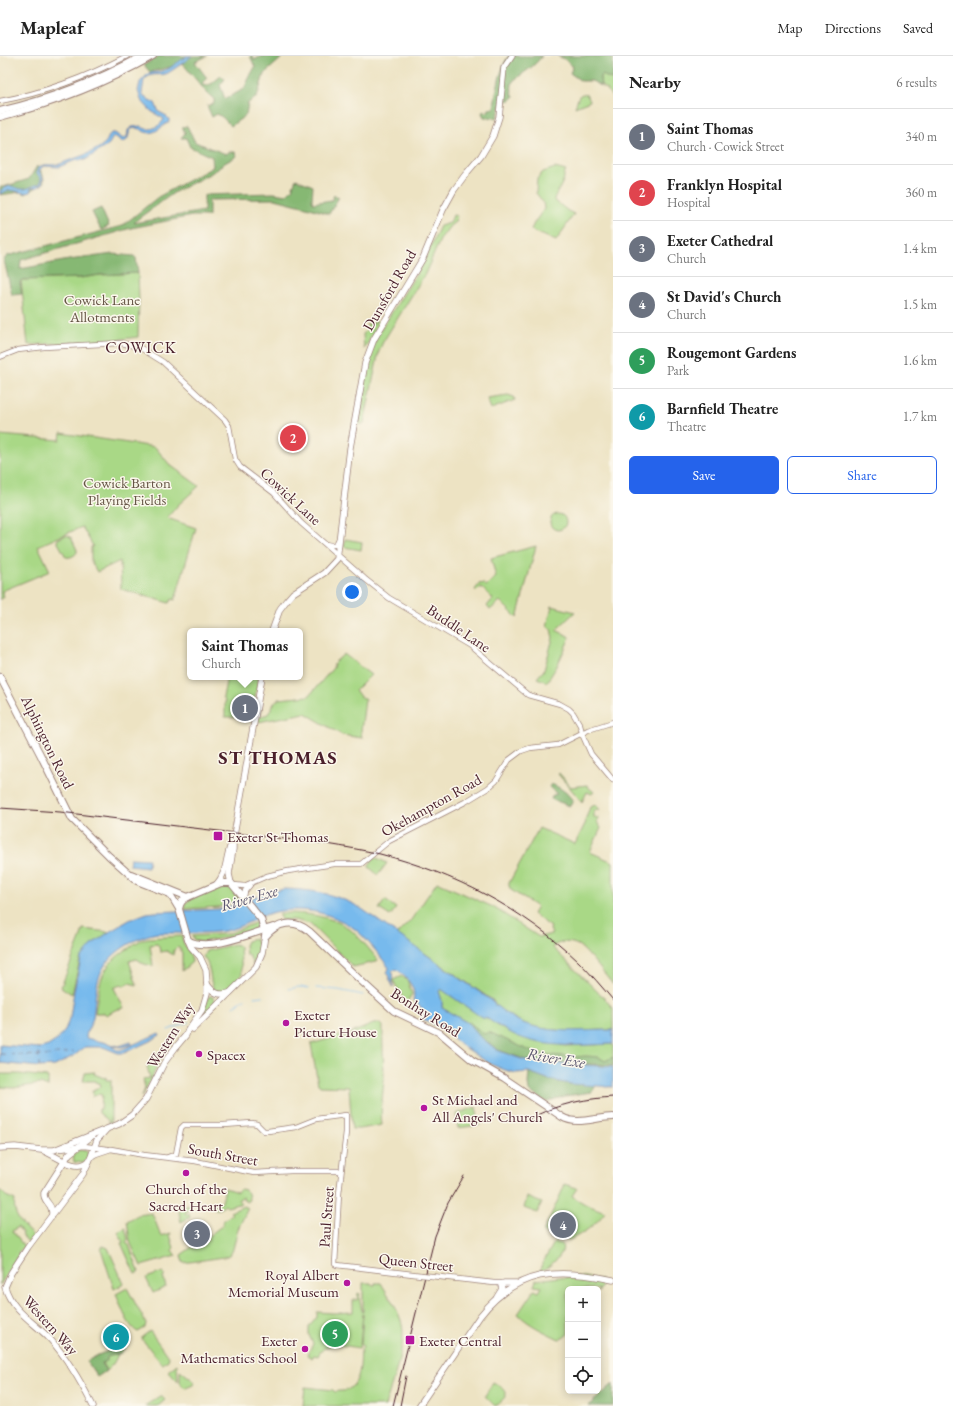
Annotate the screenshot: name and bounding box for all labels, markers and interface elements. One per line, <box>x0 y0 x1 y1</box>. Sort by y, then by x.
text: Mapleaf <box>20 15 84 40</box>
text: Map <box>777 19 803 37</box>
text: Directions <box>825 19 881 37</box>
text: Saved <box>903 19 933 37</box>
text: Nearby <box>629 71 681 93</box>
text: 6 results <box>896 74 937 91</box>
text: Saint Thomas <box>667 119 753 138</box>
text: 1 <box>639 128 645 145</box>
text: 340 m <box>906 128 937 145</box>
text: Church · Cowick Street <box>667 138 784 155</box>
text: Franklyn Hospital <box>667 175 782 194</box>
text: 2 <box>639 184 645 201</box>
text: 360 m <box>906 184 937 201</box>
text: Hospital <box>667 194 711 211</box>
text: Exeter Cathedral <box>667 231 773 250</box>
text: 3 <box>639 240 645 257</box>
text: 1.4 km <box>903 240 937 257</box>
street label: Dunsford Road <box>358 246 420 334</box>
text: Church <box>667 250 706 267</box>
text: St David's Church <box>667 287 782 306</box>
park label: Cowick Lane Allotments <box>64 290 140 326</box>
text: 4 <box>639 296 645 313</box>
text: 1.5 km <box>903 296 937 313</box>
text: Church <box>667 306 706 323</box>
district label: COWICK <box>105 337 177 358</box>
text: Rougemont Gardens <box>667 343 797 362</box>
text: 5 <box>639 352 645 369</box>
text: 1.6 km <box>903 352 937 369</box>
text: Park <box>667 362 689 379</box>
text: Barnfield Theatre <box>667 399 778 418</box>
text: 6 <box>639 408 645 425</box>
text: 1.7 km <box>903 408 937 425</box>
text: Theatre <box>667 418 706 435</box>
pin: 2 <box>280 423 306 453</box>
button: Save <box>629 456 779 494</box>
button: Share <box>787 456 937 494</box>
street label: Cowick Lane <box>257 463 326 529</box>
park label: Cowick Barton Playing Fields <box>83 473 171 509</box>
your location <box>342 582 362 602</box>
street label: Buddle Lane <box>423 600 495 656</box>
popup <box>187 628 303 680</box>
text: Saint Thomas <box>202 636 288 655</box>
text: Church <box>202 655 241 672</box>
street label: Alphington Road <box>17 691 79 792</box>
pin: 1 <box>232 693 258 723</box>
district label: ST THOMAS <box>218 745 338 770</box>
street label: Okehampton Road <box>377 769 485 840</box>
place label: Exeter St Thomas <box>227 827 328 846</box>
marker: Exeter St Thomas <box>212 830 224 842</box>
water label: River Exe <box>218 880 281 916</box>
street label: Bonhay Road <box>388 983 465 1041</box>
street label: Western Way <box>142 998 198 1071</box>
place label: Exeter Picture House <box>294 1005 377 1041</box>
marker: Exeter Picture House <box>281 1018 291 1028</box>
water label: River Exe <box>525 1043 587 1073</box>
place label: Spacex <box>207 1045 246 1064</box>
marker: Spacex <box>194 1049 204 1059</box>
place label: St Michael and All Angels' Church <box>431 1090 543 1126</box>
marker: St Michael and All Angels' Church <box>419 1103 429 1113</box>
street label: South Street <box>187 1139 260 1170</box>
marker: Church of the Sacred Heart <box>181 1168 191 1178</box>
place label: Church of the Sacred Heart <box>145 1179 227 1215</box>
street label: Paul Street <box>314 1186 338 1248</box>
pin: 4 <box>550 1210 576 1240</box>
pin: 3 <box>184 1219 210 1249</box>
street label: Queen Street <box>378 1249 454 1275</box>
place label: Royal Albert Memorial Museum <box>228 1265 339 1301</box>
marker: Royal Albert Memorial Museum <box>342 1278 352 1288</box>
map controls <box>565 1286 601 1394</box>
button: + <box>565 1286 601 1322</box>
street label: Western Way <box>19 1291 83 1359</box>
pin: 5 <box>322 1319 348 1349</box>
pin: 6 <box>103 1322 129 1352</box>
button: − <box>565 1322 601 1358</box>
place label: Exeter Mathematics School <box>180 1331 297 1367</box>
place label: Exeter Central <box>419 1331 502 1350</box>
marker: Exeter Central <box>404 1334 416 1346</box>
marker: Exeter Mathematics School <box>300 1344 310 1354</box>
button: locate <box>565 1358 601 1394</box>

